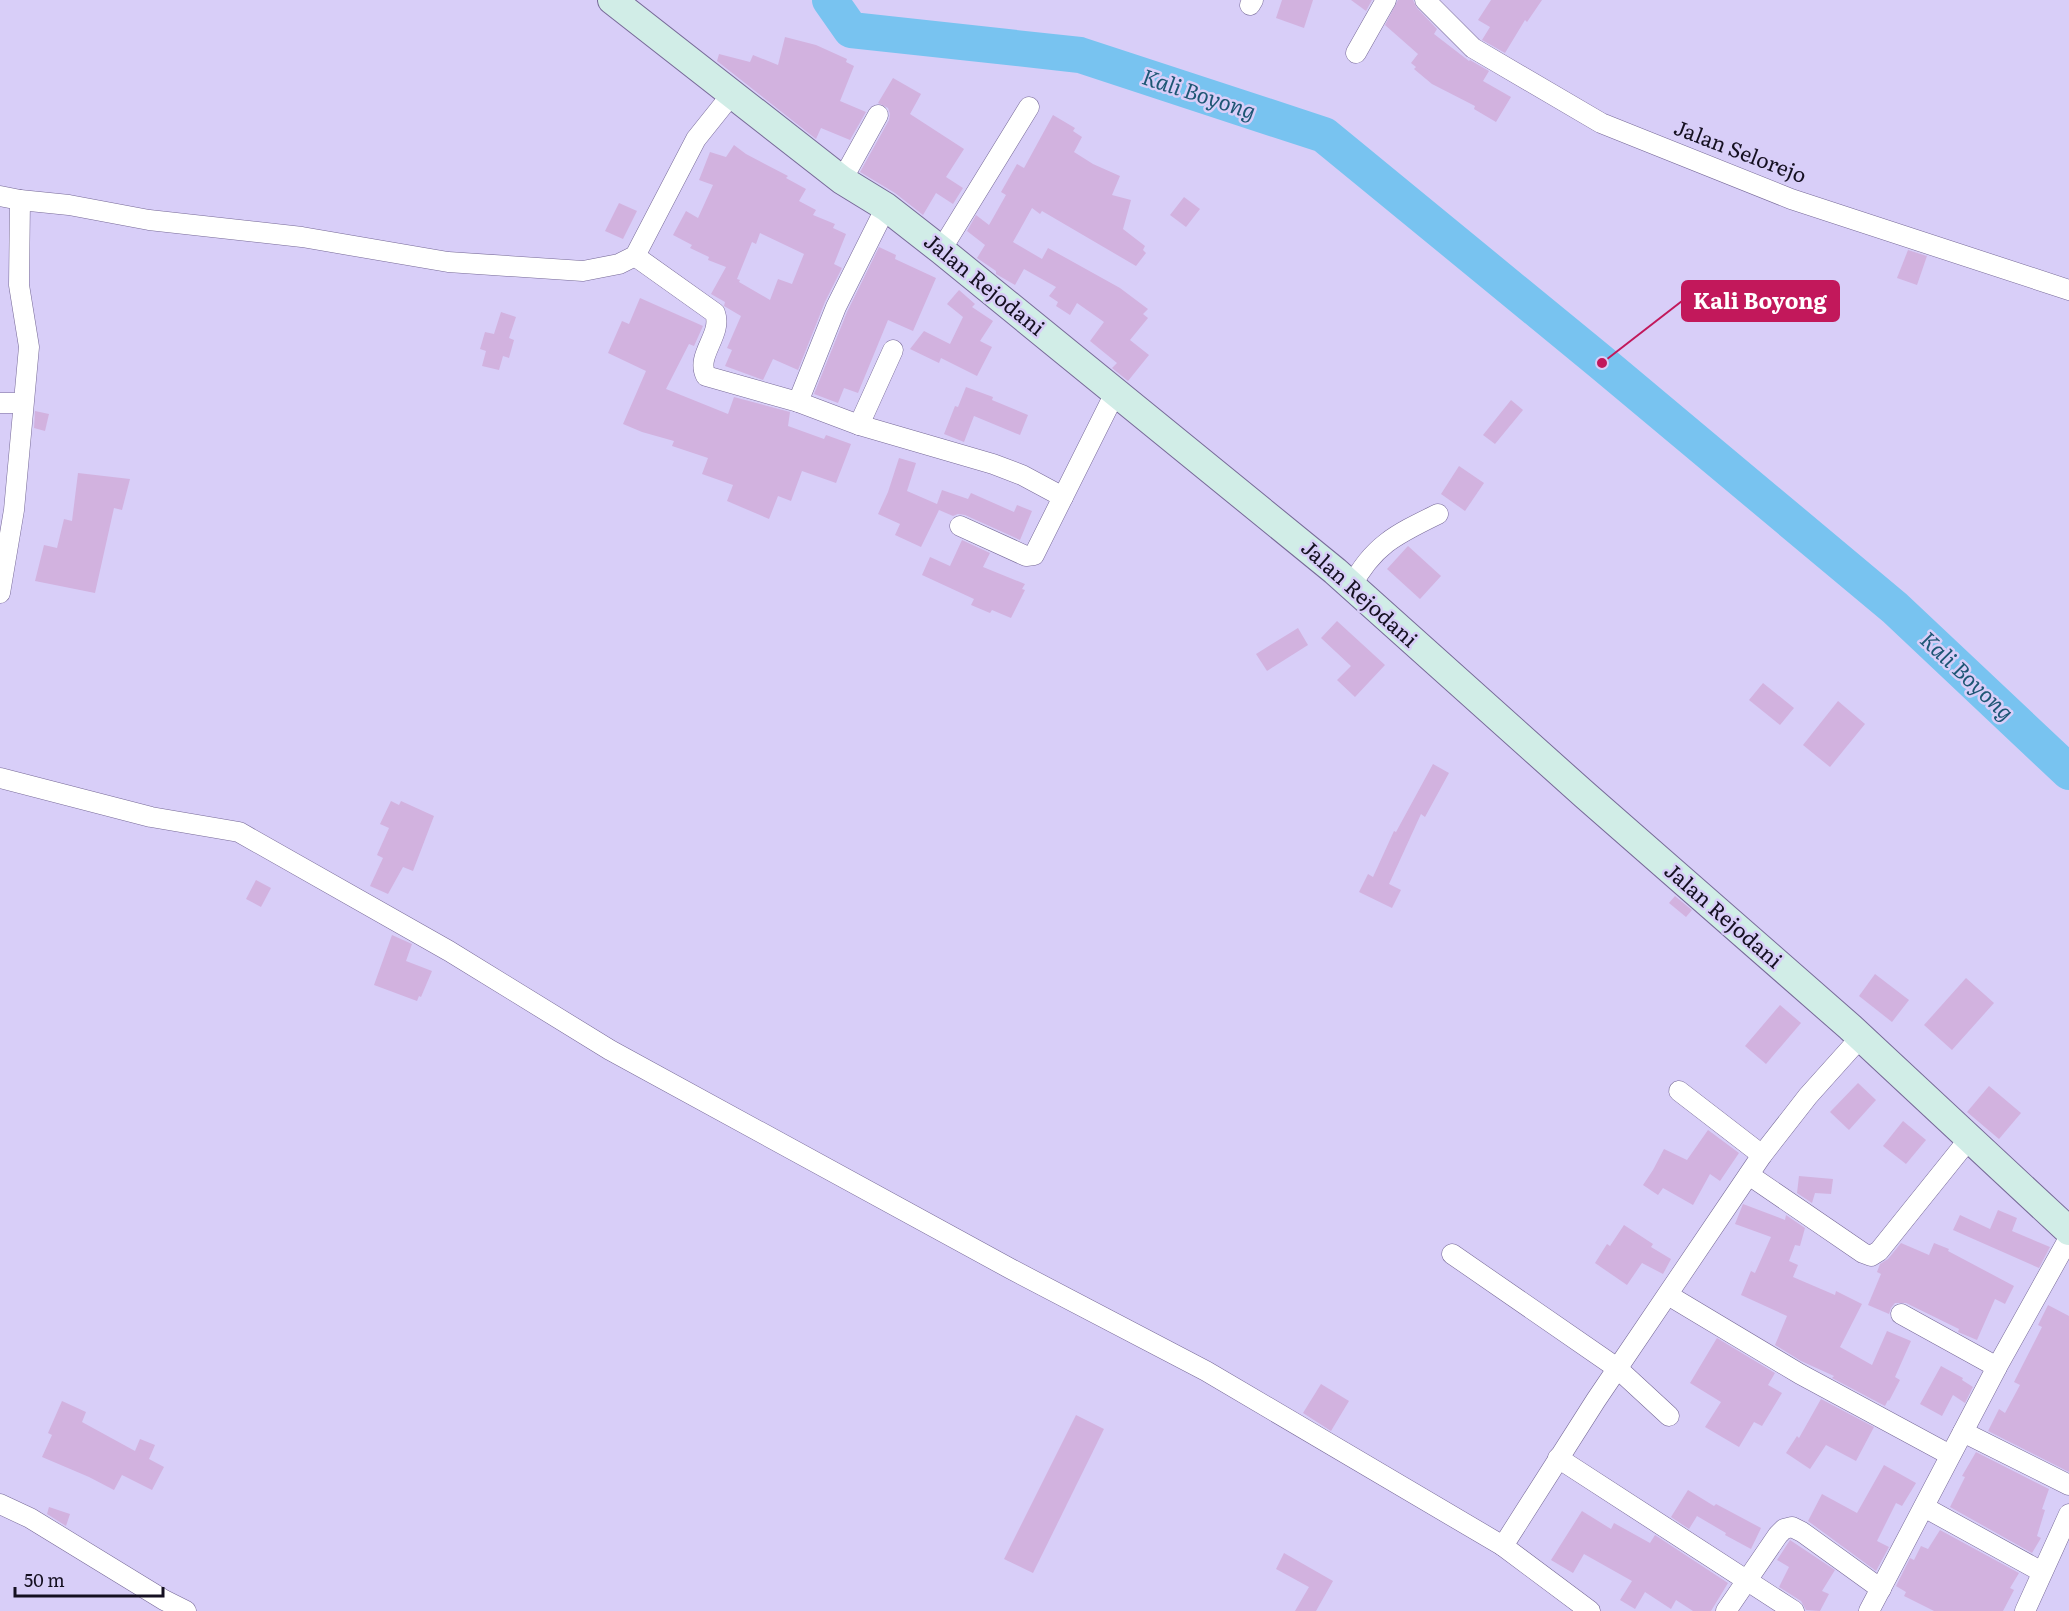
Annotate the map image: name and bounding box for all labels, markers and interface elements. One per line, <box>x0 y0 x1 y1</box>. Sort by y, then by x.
water label: Kali Boyong <box>1138 59 1261 126</box>
street label: Jalan Selorejo <box>1670 110 1812 189</box>
street label: Jalan Rejodani <box>918 225 1053 342</box>
callout: Kali Boyong <box>1682 281 1839 321</box>
text: Kali Boyong <box>1693 283 1828 316</box>
street label: Jalan Rejodani <box>1295 531 1426 653</box>
water label: Kali Boyong <box>1914 623 2022 727</box>
street label: Jalan Rejodani <box>1659 854 1790 974</box>
scale bar <box>15 1560 164 1598</box>
text: 50 m <box>24 1566 65 1593</box>

